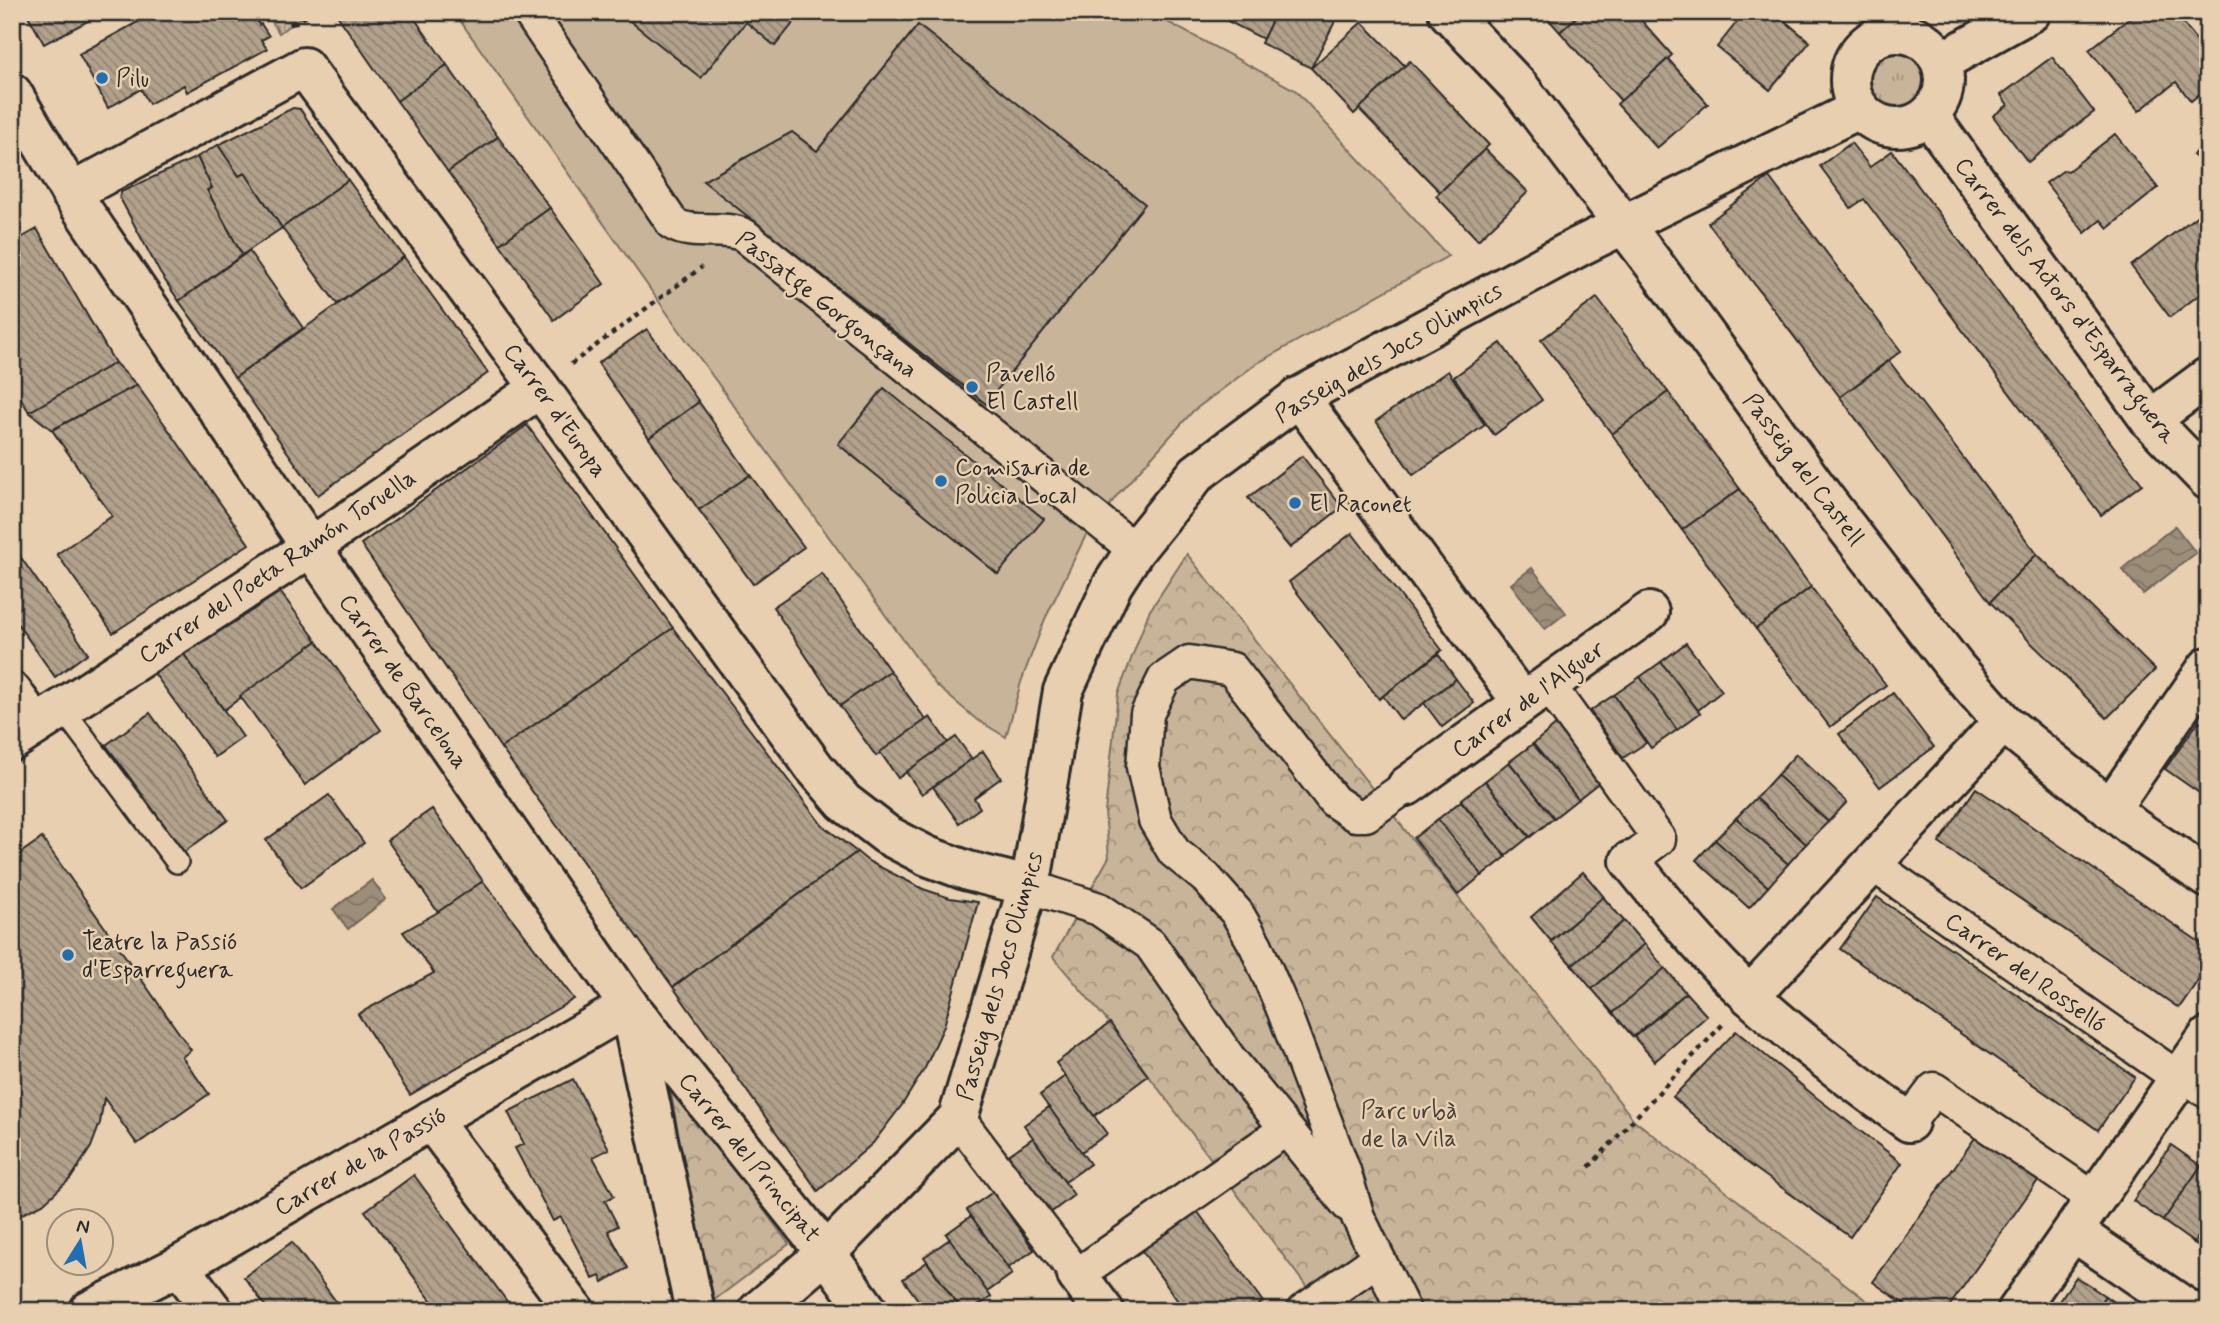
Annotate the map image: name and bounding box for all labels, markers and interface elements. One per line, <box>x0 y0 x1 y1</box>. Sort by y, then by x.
place label: Pilu <box>116 64 149 95</box>
marker: Pilu <box>94 70 110 86</box>
street label: Carrer dels Actors d'Esparraguera <box>1944 152 2183 453</box>
street label: Passatge Gorgonçana <box>727 225 923 388</box>
street label: Passeig dels Jocs Olimpics <box>1269 275 1508 431</box>
street label: Carrer d'Europa <box>496 338 614 484</box>
place label: Pavelló El Castell <box>986 359 1079 418</box>
marker: Pavelló El Castell <box>964 379 980 395</box>
street label: Passeig del Castell <box>1735 387 1871 553</box>
place label: Comisaria de Policia Local <box>955 453 1090 512</box>
street label: Carrer del Poeta Ramón Toruella <box>133 463 422 672</box>
marker: Comisaria de Policia Local <box>933 473 949 489</box>
place label: El Raconet <box>1309 489 1412 520</box>
marker: El Raconet <box>1287 495 1303 511</box>
street label: Carrer de Barcelona <box>331 588 475 775</box>
street label: Carrer de l'Alguer <box>1446 634 1614 769</box>
street label: Passeig dels Jocs Olimpics <box>950 848 1051 1104</box>
street label: Carrer del Rosselló <box>1938 906 2112 1040</box>
place label: Teatre la Passió d'Esparreguera <box>82 927 237 989</box>
marker: Teatre la Passió d'Esparreguera <box>60 947 76 963</box>
street label: Carrer del Principat <box>671 1067 827 1249</box>
park label: Parc urbà de la Vila <box>1361 1096 1457 1155</box>
street label: Carrer de la Passió <box>269 1101 452 1224</box>
north arrow <box>46 1208 116 1278</box>
text: N <box>74 1213 92 1240</box>

